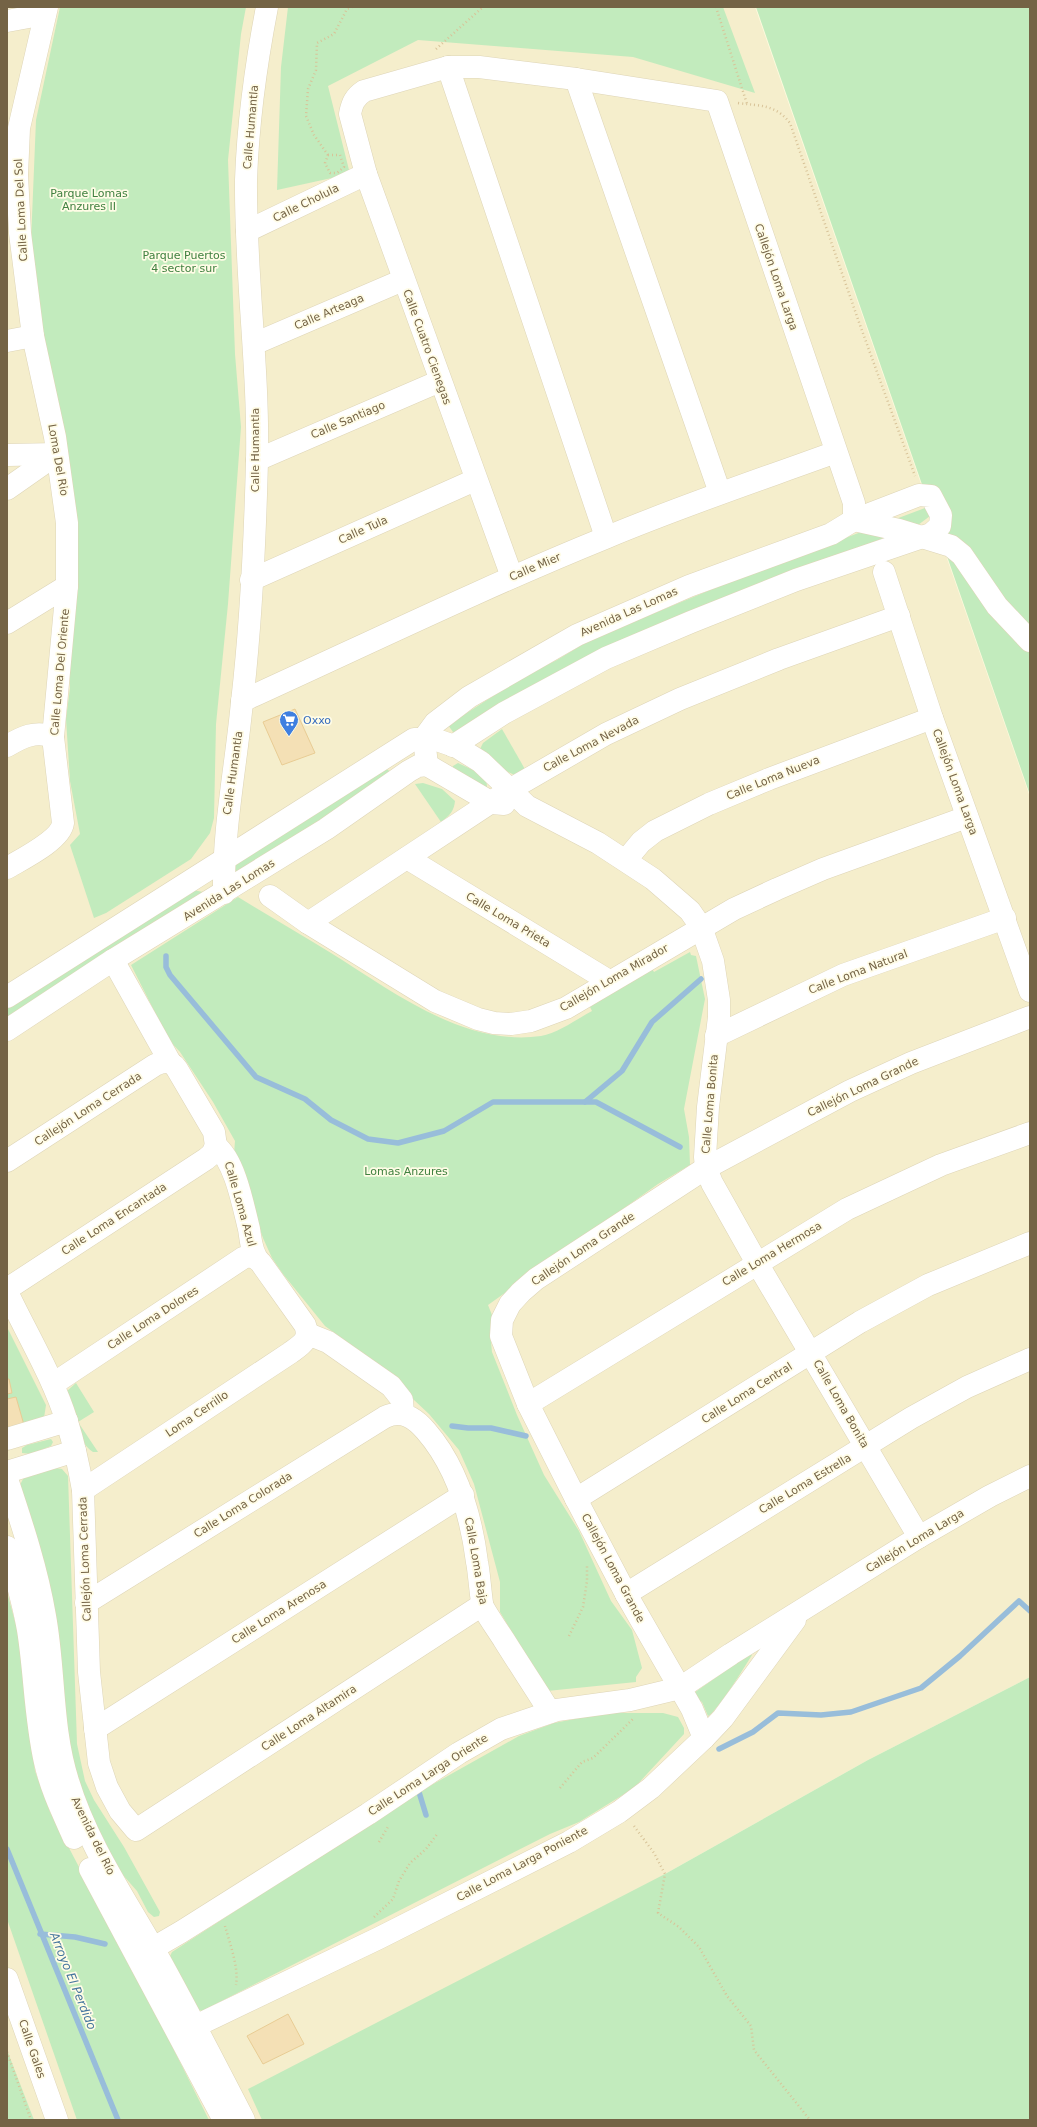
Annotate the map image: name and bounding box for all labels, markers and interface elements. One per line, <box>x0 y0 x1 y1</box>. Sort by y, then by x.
street label: Calle Humantla <box>241 84 261 170</box>
street label: Calle Loma Del Sol <box>12 158 30 262</box>
street label: Calle Cholula <box>271 181 341 225</box>
park label: Parque Lomas Anzures II <box>50 187 128 213</box>
street label: Callejón Loma Larga <box>752 222 800 332</box>
park label: Parque Puertos 4 sector sur <box>143 249 226 275</box>
street label: Calle Cuatro Cienegas <box>400 288 454 407</box>
street label: Calle Arteaga <box>292 291 366 333</box>
street label: Calle Santiago <box>309 398 387 441</box>
street label: Calle Humantla <box>249 408 262 492</box>
street label: Loma Del Rio <box>45 423 71 497</box>
street label: Calle Tula <box>336 513 390 547</box>
street label: Calle Mier <box>507 550 563 584</box>
street label: Avenida Las Lomas <box>578 585 680 639</box>
street label: Calle Loma Del Oriente <box>48 608 72 736</box>
supermarket icon: Oxxo <box>278 709 300 737</box>
street label: Calle Loma Nevada <box>541 713 641 775</box>
place label: Oxxo <box>303 714 331 727</box>
street label: Callejón Loma Larga <box>930 727 980 837</box>
street label: Calle Humantla <box>221 730 245 816</box>
street label: Calle Loma Nueva <box>724 753 822 803</box>
street label: Avenida Las Lomas <box>181 856 277 923</box>
street label: Calle Loma Prieta <box>463 890 553 950</box>
street label: Callejón Loma Mirador <box>557 941 671 1014</box>
street label: Calle Loma Natural <box>807 947 909 997</box>
street label: Calle Loma Bonita <box>699 1054 721 1154</box>
street label: Callejón Loma Grande <box>805 1054 921 1120</box>
street label: Callejón Loma Cerrada <box>32 1070 144 1148</box>
street label: Calle Loma Azul <box>222 1160 258 1248</box>
park label: Lomas Anzures <box>364 1165 448 1178</box>
street label: Calle Loma Encantada <box>59 1180 169 1258</box>
street label: Callejón Loma Grande <box>529 1209 637 1288</box>
street label: Calle Loma Hermosa <box>720 1219 824 1289</box>
street label: Calle Loma Dolores <box>105 1283 201 1352</box>
street label: Calle Loma Bonita <box>810 1358 872 1450</box>
street label: Calle Loma Central <box>699 1360 795 1426</box>
street label: Loma Cerrillo <box>163 1388 231 1440</box>
street label: Calle Loma Estrella <box>757 1451 853 1517</box>
street label: Calle Loma Colorada <box>191 1469 295 1541</box>
street label: Callejón Loma Cerrada <box>76 1496 94 1622</box>
street label: Callejón Loma Larga <box>864 1507 966 1575</box>
street label: Callejón Loma Grande <box>579 1511 647 1625</box>
street label: Calle Loma Baja <box>462 1516 490 1606</box>
street label: Calle Loma Arenosa <box>229 1578 329 1646</box>
street label: Calle Loma Altamira <box>259 1682 359 1754</box>
street label: Calle Loma Larga Oriente <box>366 1731 490 1819</box>
street label: Avenida del Río <box>68 1795 118 1877</box>
street label: Calle Loma Larga Poniente <box>454 1824 590 1904</box>
water label: Arroyo El Perdido <box>47 1929 99 2032</box>
street label: Calle Gales <box>16 2018 48 2080</box>

